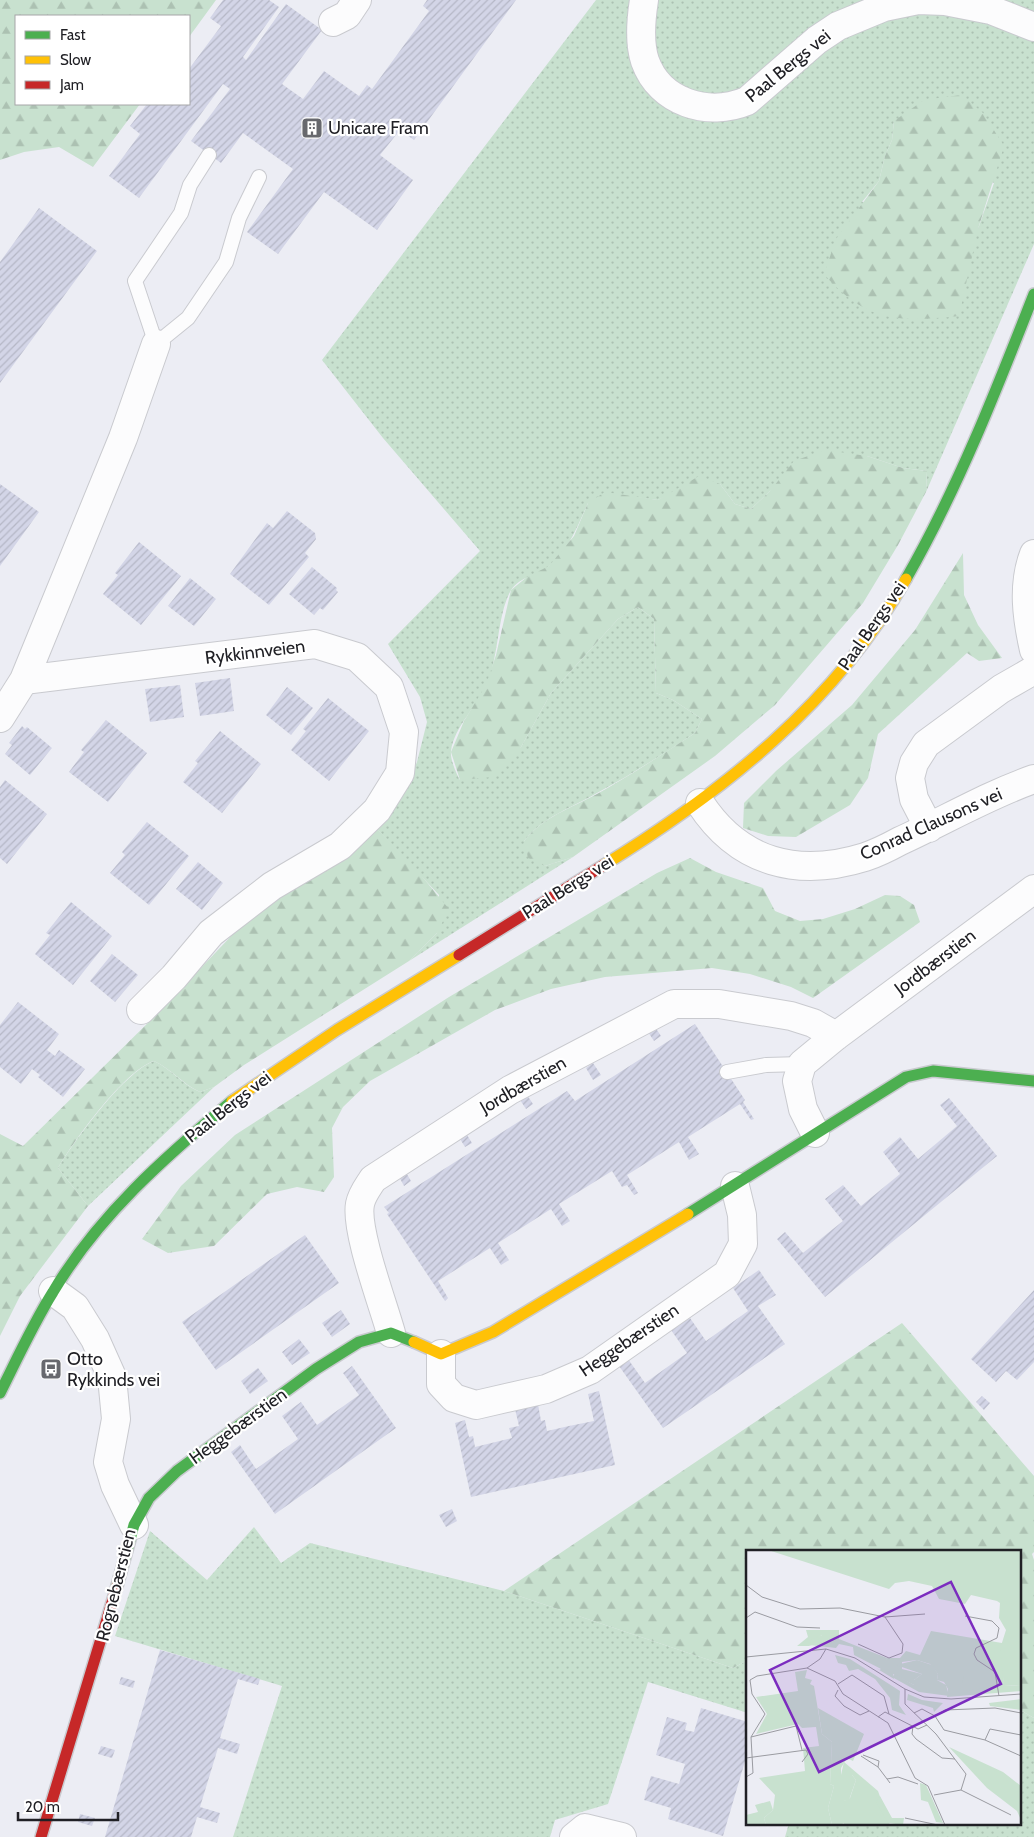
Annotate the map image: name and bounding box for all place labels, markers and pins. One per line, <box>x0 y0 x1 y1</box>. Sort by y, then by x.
building icon: Unicare Fram <box>300 116 324 140</box>
place label: Unicare Fram <box>328 117 429 139</box>
place label: Otto Rykkinds vei <box>67 1348 160 1391</box>
bus stop icon: Otto Rykkinds vei <box>39 1357 63 1381</box>

